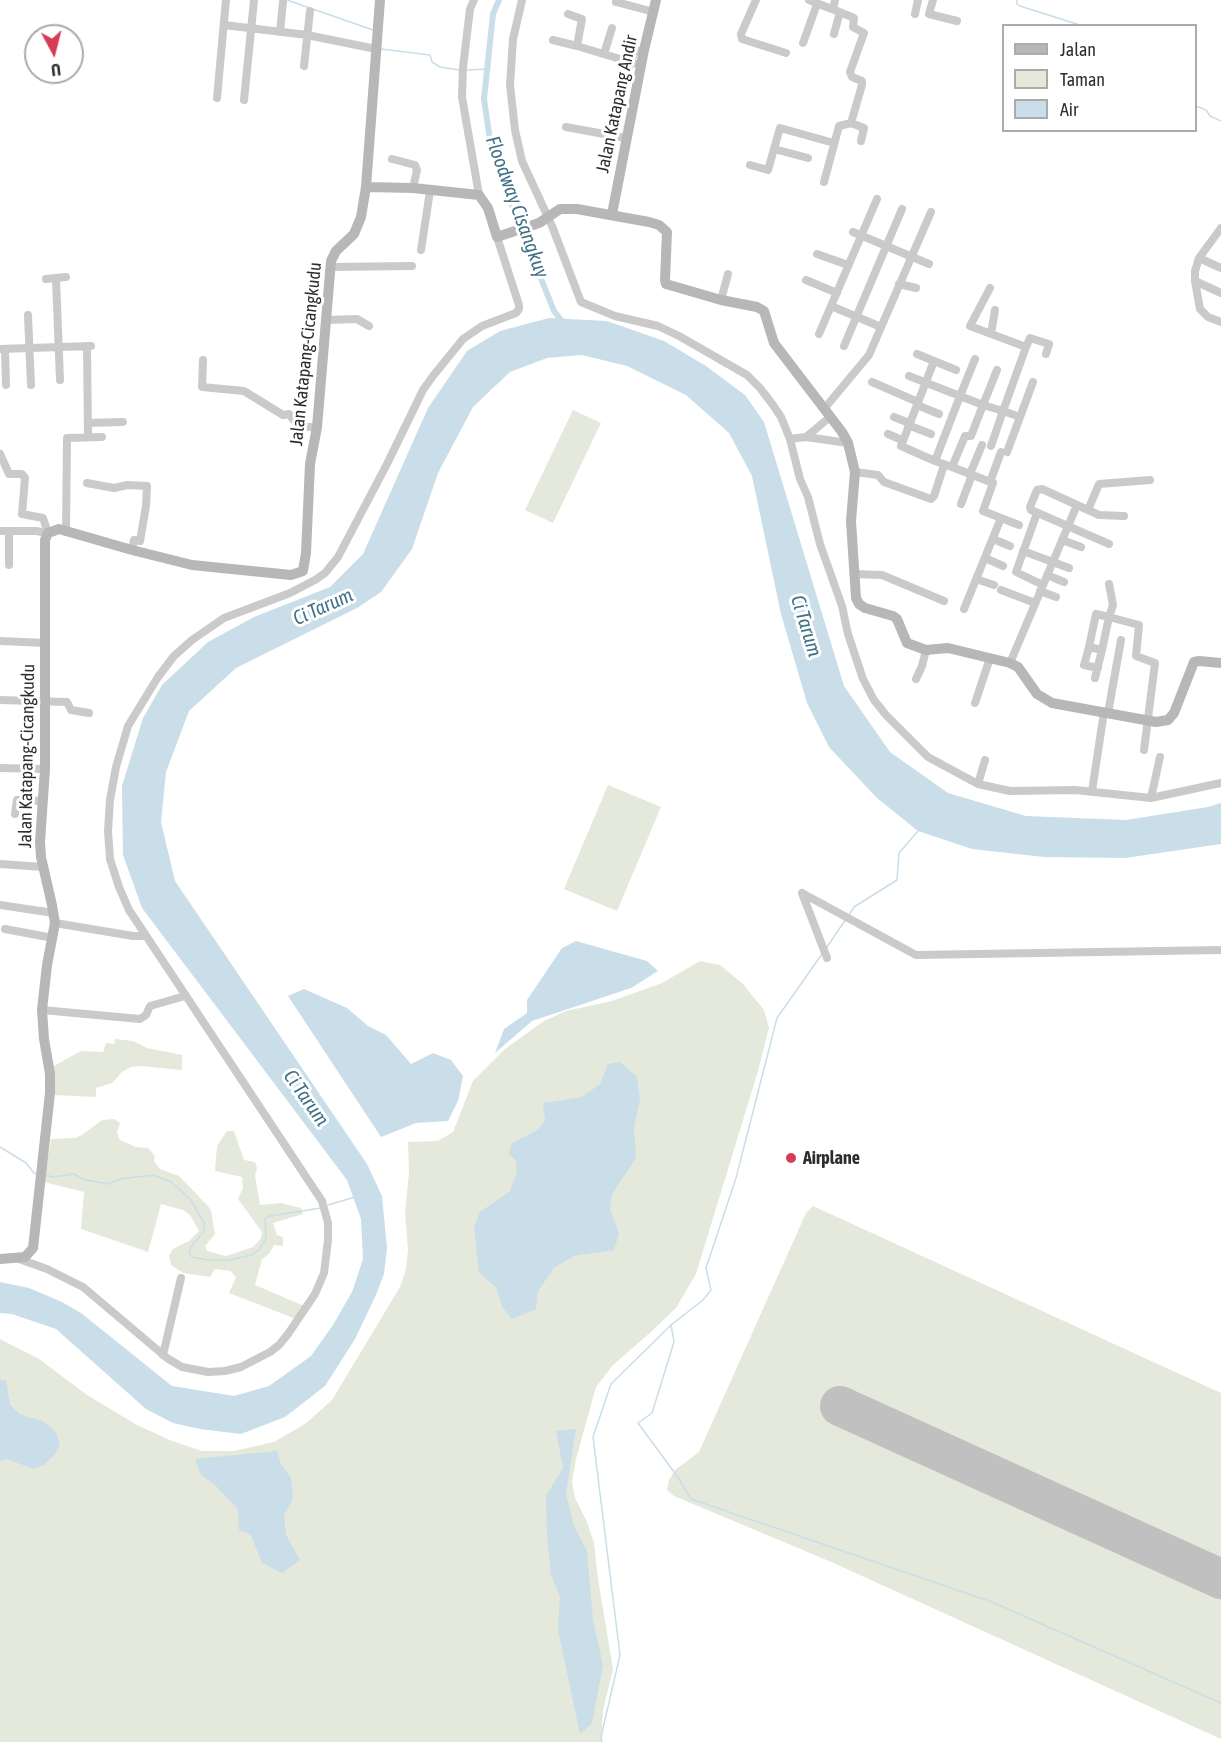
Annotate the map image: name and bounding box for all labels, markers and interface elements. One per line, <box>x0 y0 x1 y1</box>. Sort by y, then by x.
north arrow <box>24 24 84 84</box>
legend <box>1002 24 1197 132</box>
street label: Jalan Katapang Andir <box>592 33 642 175</box>
text: Jalan <box>1060 39 1096 60</box>
text: U <box>50 60 62 79</box>
text: Taman <box>1060 69 1105 90</box>
text: Air <box>1060 99 1078 120</box>
water label: Floodway Cisangkuy <box>480 133 554 281</box>
street label: Jalan Katapang-Cicangkudu <box>286 261 326 447</box>
water label: Ci Tarum <box>289 583 357 631</box>
water label: Ci Tarum <box>785 592 827 660</box>
street label: Jalan Katapang-Cicangkudu <box>15 664 39 848</box>
water label: Ci Tarum <box>278 1065 334 1131</box>
place label: Airplane <box>803 1147 860 1169</box>
marker: Airplane <box>784 1151 798 1165</box>

